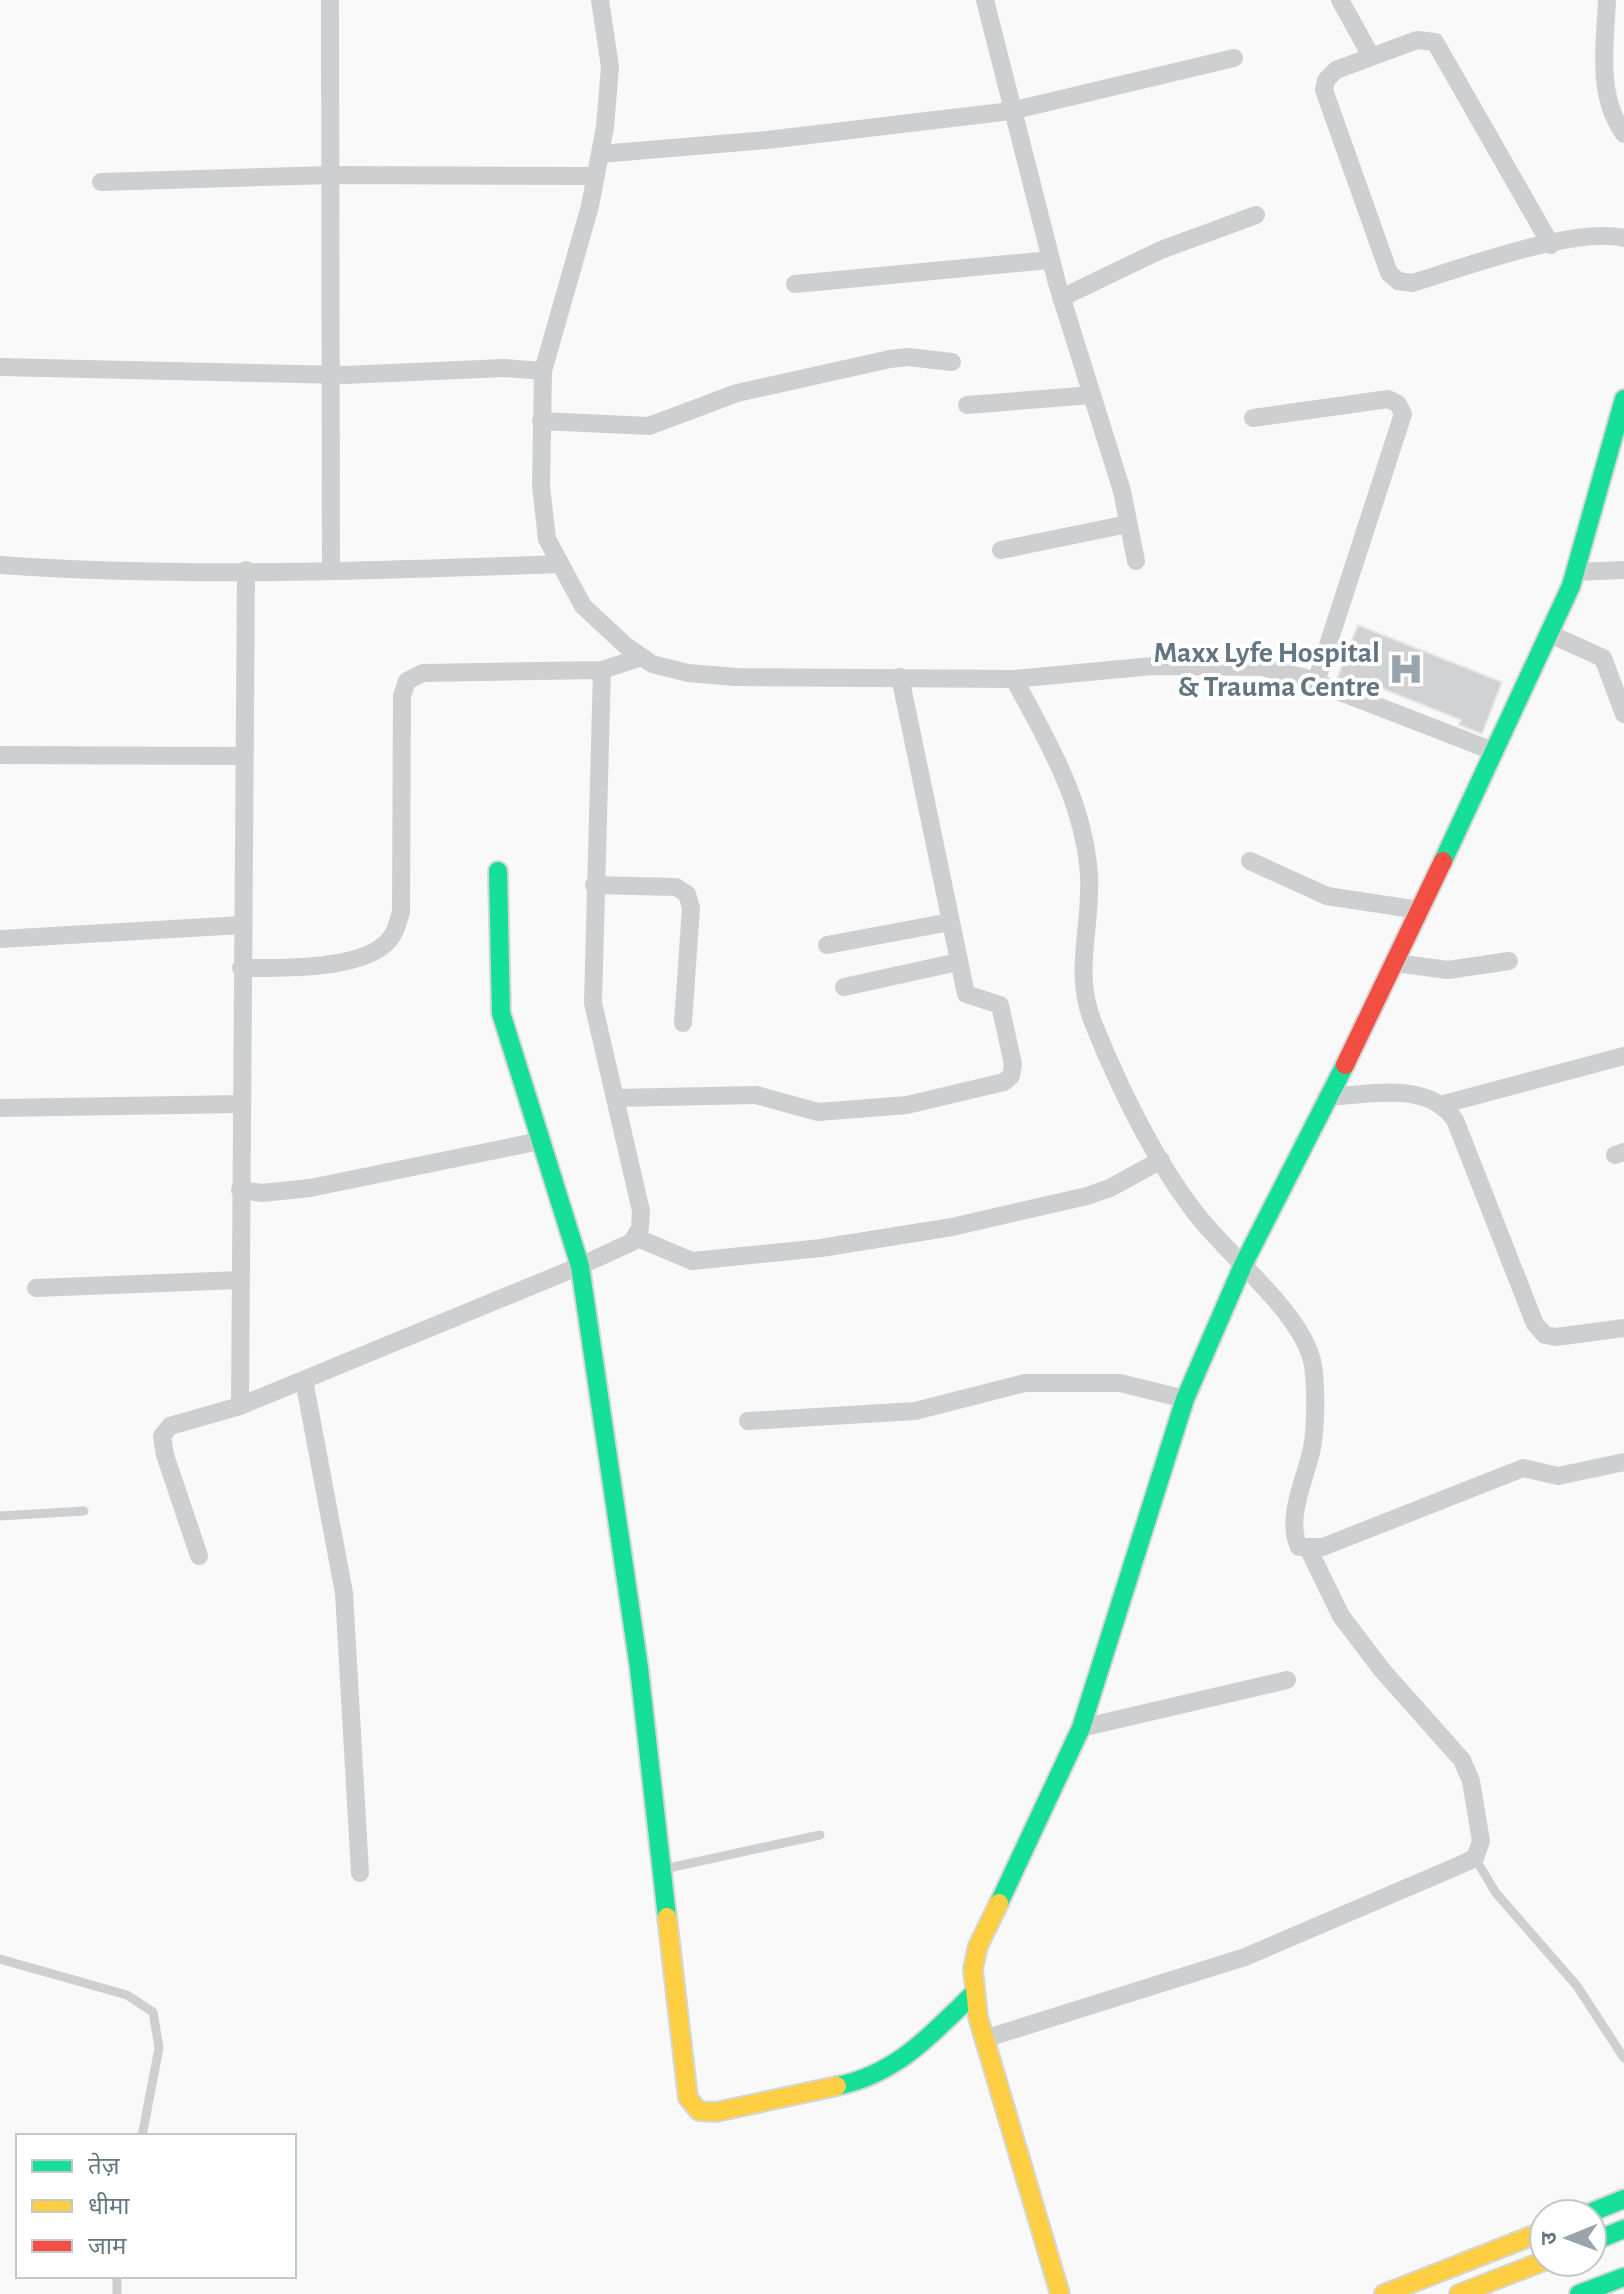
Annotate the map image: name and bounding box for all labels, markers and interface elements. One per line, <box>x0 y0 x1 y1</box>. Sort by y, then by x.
place label: Maxx Lyfe Hospital & Trauma Centre <box>1153 638 1380 702</box>
hospital icon: Maxx Lyfe Hospital & Trauma Centre <box>1387 650 1425 688</box>
legend <box>16 2134 296 2278</box>
text: तेज़ <box>88 2152 121 2179</box>
text: धीमा <box>88 2192 130 2219</box>
north arrow <box>1528 2198 1608 2278</box>
text: उ <box>1538 2231 1560 2245</box>
text: जाम <box>88 2235 127 2259</box>

